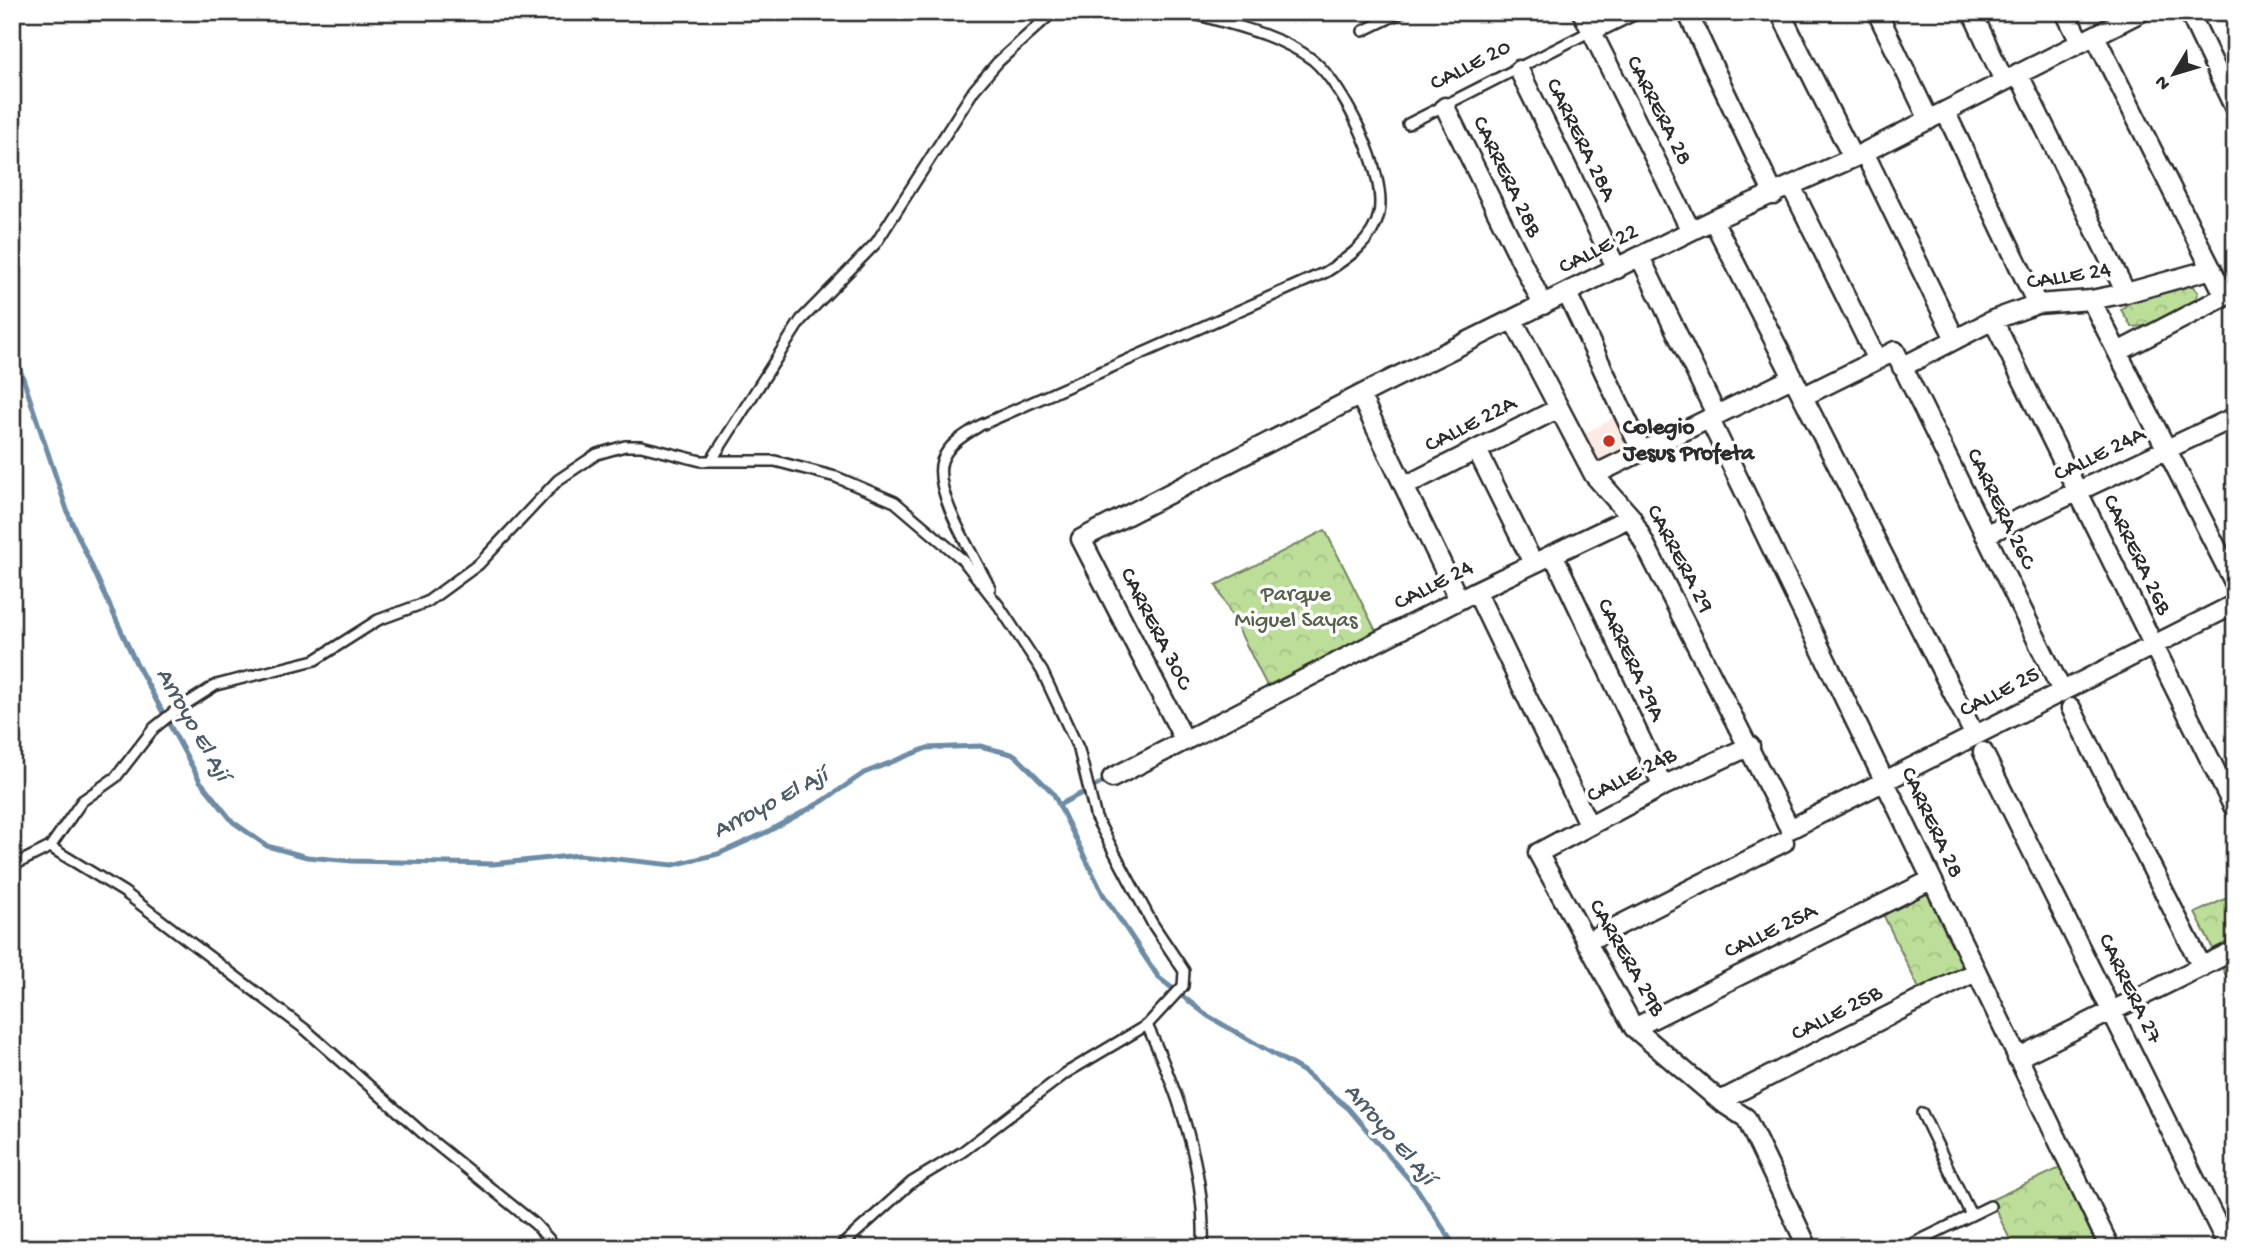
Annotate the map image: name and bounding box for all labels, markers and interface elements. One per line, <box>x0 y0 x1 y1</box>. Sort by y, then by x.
street label: CALLE 20 <box>1426 34 1516 98</box>
north arrow <box>2138 38 2208 108</box>
street label: CARRERA 28 <box>1619 52 1697 170</box>
text: N <box>2150 70 2176 94</box>
street label: CARRERA 28A <box>1539 74 1622 207</box>
street label: CARRERA 28B <box>1465 112 1547 243</box>
street label: CALLE 22 <box>1555 219 1643 281</box>
street label: CALLE 24 <box>2025 257 2113 297</box>
street label: CALLE 22A <box>1421 390 1522 459</box>
place label: Colegio Jesus Profeta <box>1622 415 1755 468</box>
street label: CALLE 24A <box>2050 421 2151 489</box>
marker: Colegio Jesus Profeta <box>1601 433 1617 449</box>
street label: CARRERA 26C <box>1959 444 2042 575</box>
street label: CARRERA 26B <box>2095 491 2177 621</box>
street label: CARRERA 29 <box>1639 500 1719 618</box>
street label: CALLE 24 <box>1390 555 1478 617</box>
street label: CARRERA 30C <box>1113 564 1198 696</box>
park label: Parque Miguel Sayas <box>1234 582 1358 635</box>
street label: CARRERA 29A <box>1590 595 1671 727</box>
street label: CALLE 25 <box>1956 661 2044 725</box>
water label: Arroyo El Ají <box>148 663 238 791</box>
street label: CALLE 24B <box>1583 741 1682 810</box>
water label: Arroyo El Ají <box>709 759 838 846</box>
street label: CARRERA 28 <box>1894 763 1968 883</box>
street label: CARRERA 29B <box>1582 895 1671 1022</box>
street label: CALLE 25A <box>1720 897 1823 966</box>
street label: CARRERA 27 <box>2091 930 2168 1049</box>
street label: CALLE 25B <box>1787 979 1888 1048</box>
water label: Arroyo El Ají <box>1337 1078 1444 1196</box>

